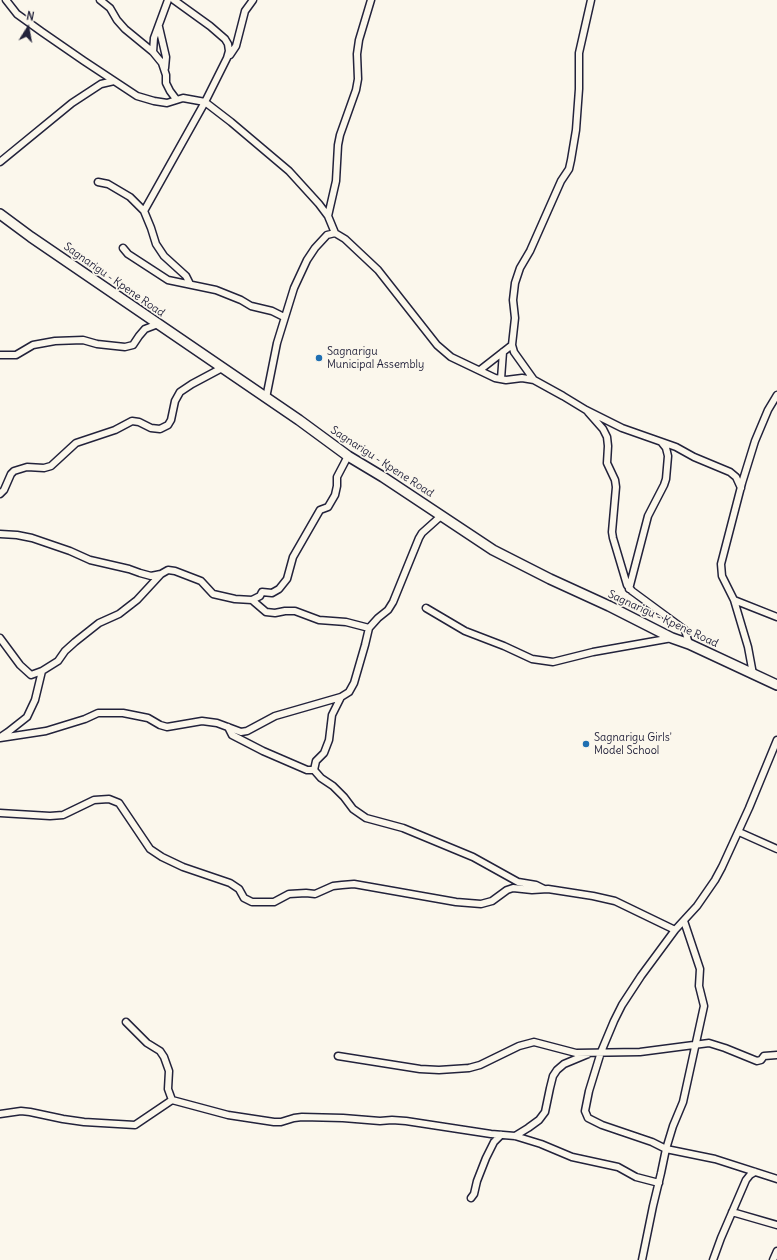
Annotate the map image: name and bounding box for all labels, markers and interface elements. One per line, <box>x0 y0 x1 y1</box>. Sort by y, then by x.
north arrow <box>8 8 48 48</box>
text: N <box>25 9 35 24</box>
street label: Sagnarigu - Kpene Road <box>61 240 167 320</box>
place label: Sagnarigu Municipal Assembly <box>327 345 424 371</box>
marker: Sagnarigu Municipal Assembly <box>314 353 324 363</box>
street label: Sagnarigu - Kpene Road <box>328 424 436 500</box>
street label: Sagnarigu - Kpene Road <box>606 588 720 650</box>
place label: Sagnarigu Girls' Model School <box>594 731 672 757</box>
marker: Sagnarigu Girls' Model School <box>581 739 591 749</box>

